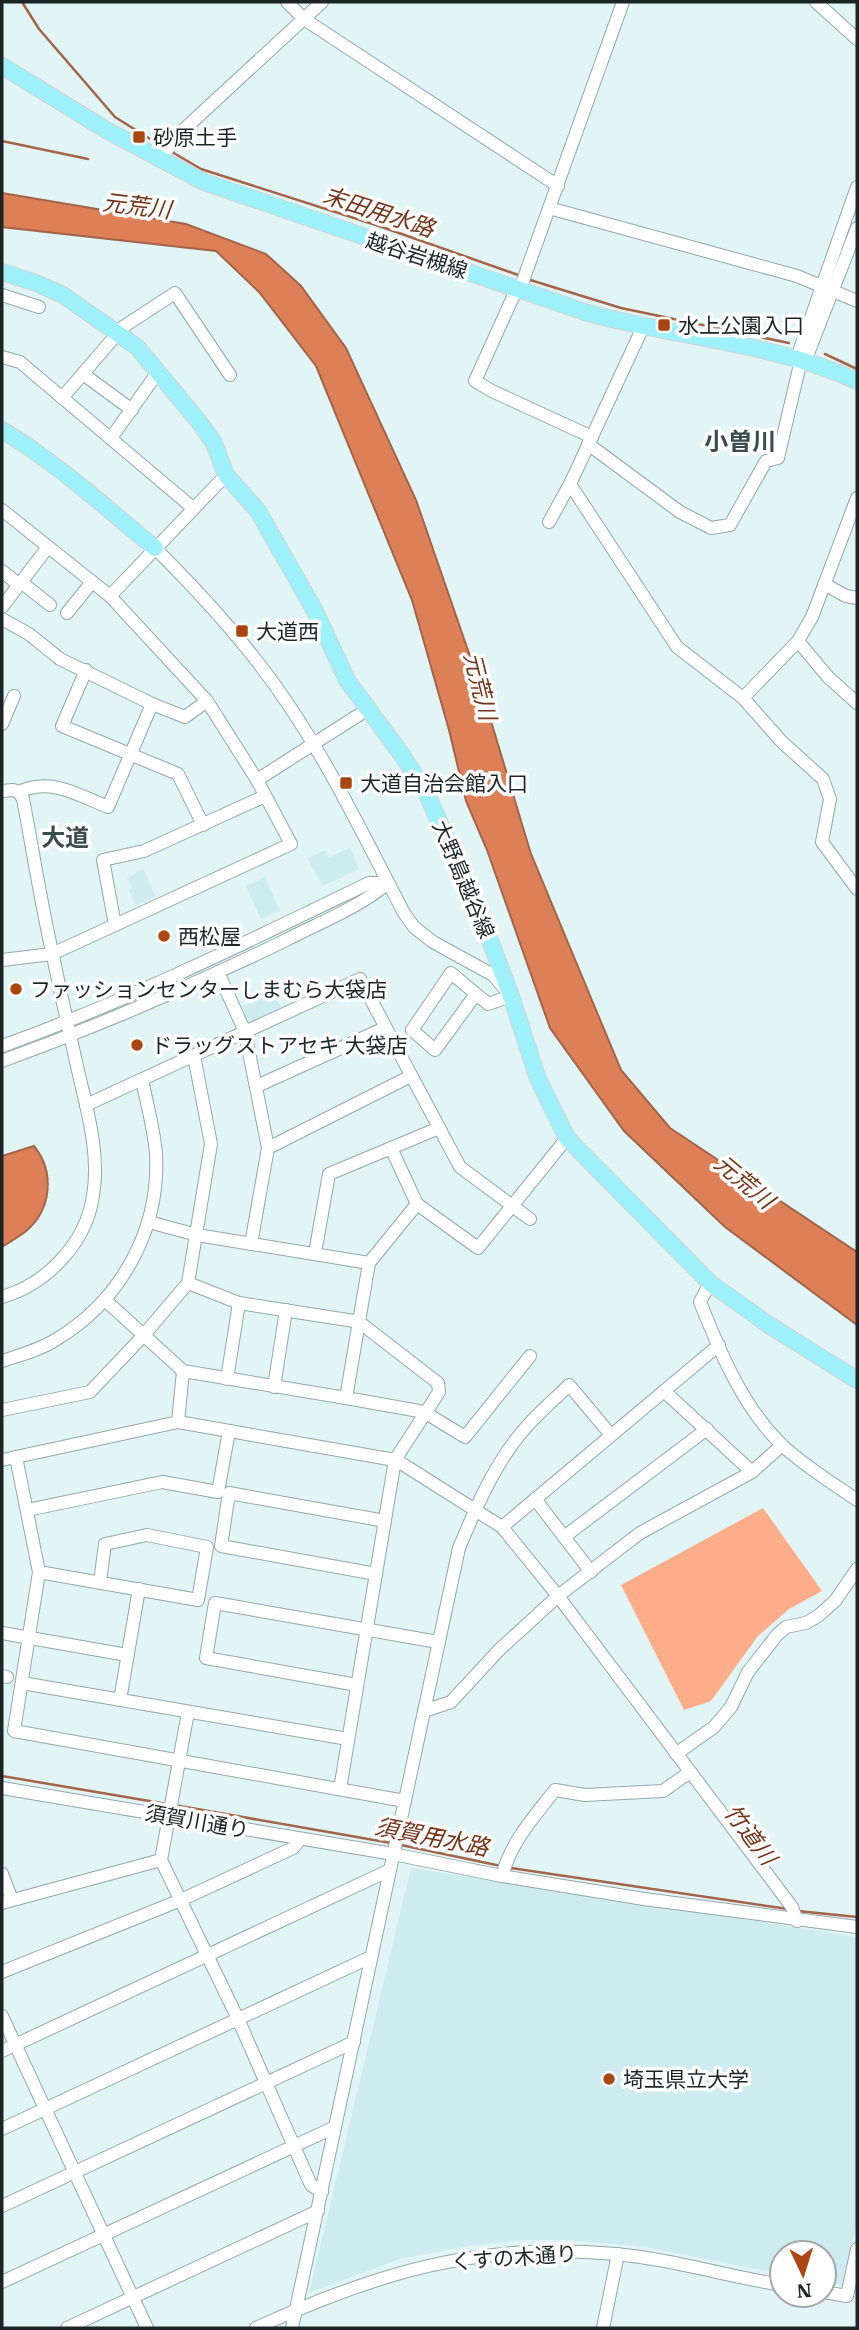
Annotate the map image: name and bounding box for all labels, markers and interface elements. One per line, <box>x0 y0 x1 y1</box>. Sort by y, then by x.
place label: 砂原土手 <box>153 123 237 151</box>
marker: 砂原土手 <box>131 129 147 145</box>
water label: 末田用水路 <box>320 179 440 244</box>
water label: 元荒川 <box>101 186 176 224</box>
street label: 越谷岩槻線 <box>363 225 471 285</box>
place label: 水上公園入口 <box>678 311 804 339</box>
marker: 水上公園入口 <box>656 317 672 333</box>
district label: 小曽川 <box>704 425 776 457</box>
place label: 大道西 <box>256 617 319 645</box>
marker: 大道西 <box>234 623 250 639</box>
water label: 元荒川 <box>458 649 505 726</box>
place label: 大道自治会館入口 <box>360 769 528 797</box>
marker: 大道自治会館入口 <box>338 775 354 791</box>
street label: 大野島越谷線 <box>426 816 502 942</box>
district label: 大道 <box>41 821 89 853</box>
place label: 西松屋 <box>178 922 241 950</box>
marker: 西松屋 <box>156 928 172 944</box>
place label: ファッションセンターしまむら大袋店 <box>30 975 387 1003</box>
marker: ファッションセンターしまむら大袋店 <box>8 981 24 997</box>
place label: ドラッグストアセキ 大袋店 <box>151 1031 407 1059</box>
marker: ドラッグストアセキ 大袋店 <box>129 1037 145 1053</box>
water label: 元荒川 <box>709 1147 783 1217</box>
water label: 竹道川 <box>718 1797 786 1873</box>
street label: 須賀川通り <box>143 1798 251 1844</box>
water label: 須賀用水路 <box>373 1810 493 1862</box>
place label: 埼玉県立大学 <box>623 2065 749 2093</box>
marker: 埼玉県立大学 <box>601 2071 617 2087</box>
street label: くすの木通り <box>450 2239 578 2275</box>
north arrow <box>768 2239 838 2309</box>
text: N <box>796 2278 813 2303</box>

